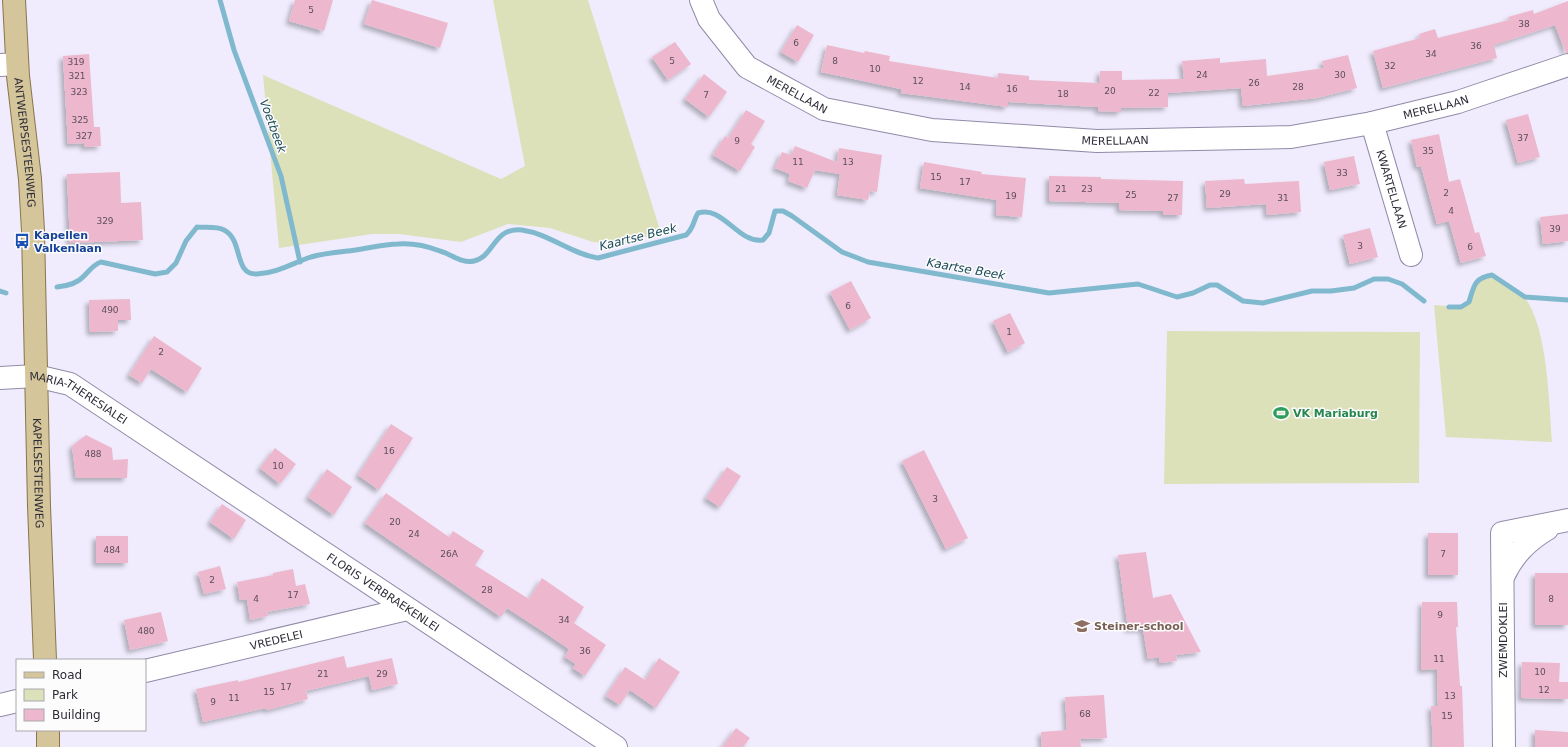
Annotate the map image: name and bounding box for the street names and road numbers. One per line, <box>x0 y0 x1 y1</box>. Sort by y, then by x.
street label: MERELLAAN <box>764 73 830 117</box>
street label: ANTWERPSESTEENWEG <box>11 77 38 208</box>
street label: MERELLAAN <box>1402 93 1471 122</box>
street label: MERELLAAN <box>1081 134 1149 148</box>
street label: KWARTELLAAN <box>1373 148 1409 230</box>
street label: MARIA-THERESIALEI <box>29 370 130 427</box>
street label: KAPELSESTEENWEG <box>30 418 46 529</box>
street label: FLORIS VERBRAEKENLEI <box>324 551 442 635</box>
street label: ZWEMDOKLEI <box>1497 602 1510 678</box>
street label: VREDELEI <box>249 628 304 653</box>

